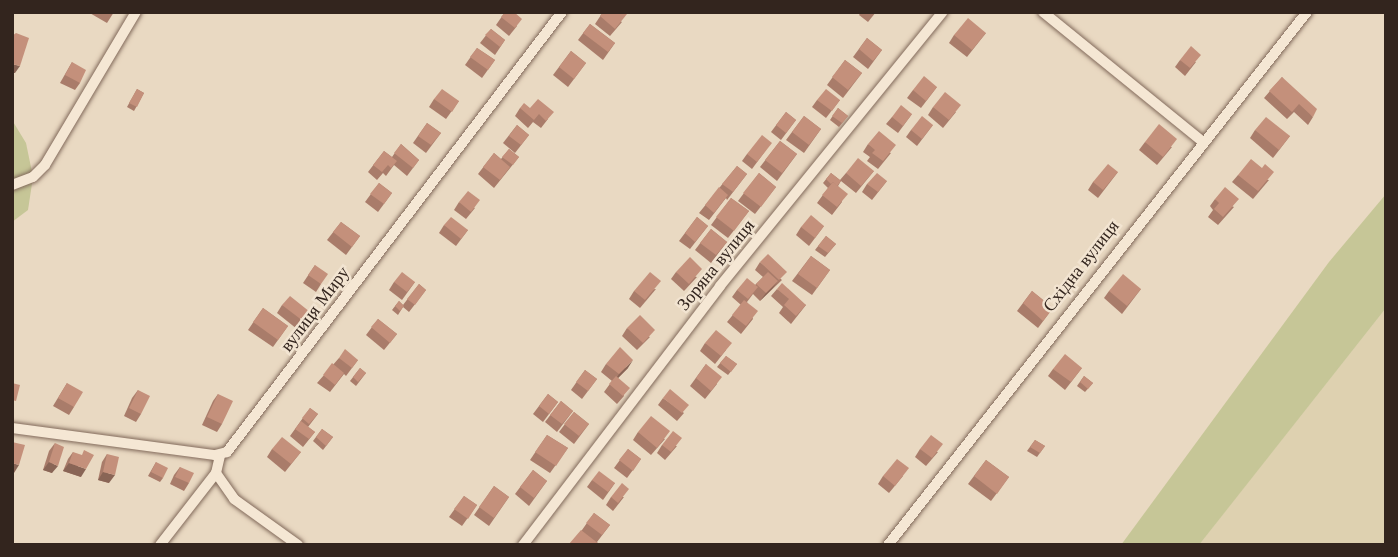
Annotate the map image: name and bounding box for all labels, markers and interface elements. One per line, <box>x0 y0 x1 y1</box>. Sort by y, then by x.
street label: Зоряна вулиця <box>673 215 759 315</box>
street label: Східна вулиця <box>1038 216 1124 316</box>
street label: вулиця Миру <box>276 262 354 356</box>

